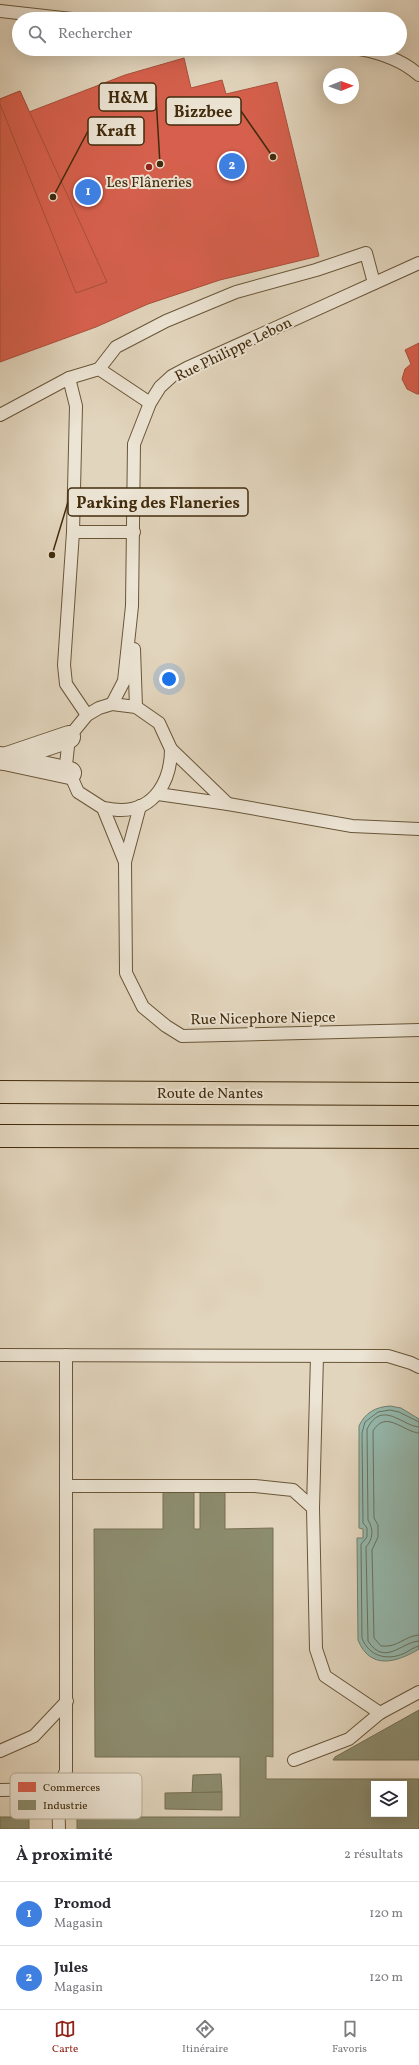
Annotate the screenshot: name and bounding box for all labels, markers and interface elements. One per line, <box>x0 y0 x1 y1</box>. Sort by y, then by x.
search box <box>12 12 407 56</box>
icon: search <box>26 23 48 45</box>
text: Rechercher <box>58 24 132 45</box>
north arrow <box>323 68 359 104</box>
callout: H&M <box>99 83 156 111</box>
text: H&M <box>108 88 149 110</box>
callout: Bizzbee <box>166 97 241 125</box>
text: Bizzbee <box>174 102 232 124</box>
callout: Kraft <box>88 117 144 145</box>
text: Kraft <box>96 121 136 143</box>
pin: 2 <box>219 151 245 181</box>
marker: Les Flâneries <box>144 162 154 172</box>
place label: Les Flâneries <box>106 173 192 194</box>
pin: 1 <box>75 177 101 207</box>
street label: Rue Philippe Lebon <box>172 313 296 388</box>
callout: Parking des Flaneries <box>68 488 248 516</box>
text: Parking des Flaneries <box>76 493 240 515</box>
your location <box>159 669 179 689</box>
street label: Rue Nicephore Niepce <box>190 1008 336 1031</box>
street label: Route de Nantes <box>157 1084 263 1105</box>
legend <box>10 1773 142 1819</box>
text: Commerces <box>43 1781 100 1796</box>
map controls <box>371 1781 407 1817</box>
button: layers <box>371 1781 407 1817</box>
text: Industrie <box>43 1799 88 1814</box>
text: À proximité <box>16 1844 113 1867</box>
text: 2 résultats <box>344 1846 403 1864</box>
text: Promod <box>54 1894 111 1915</box>
text: 1 <box>26 1905 32 1923</box>
text: 120 m <box>369 1905 403 1923</box>
text: Magasin <box>54 1915 103 1933</box>
text: Jules <box>54 1958 88 1979</box>
text: 2 <box>26 1969 32 1987</box>
text: 120 m <box>369 1969 403 1987</box>
text: Magasin <box>54 1979 103 1997</box>
tab: Carte <box>52 2018 78 2057</box>
tab: Itinéraire <box>182 2018 228 2057</box>
tab: Favoris <box>332 2018 367 2057</box>

